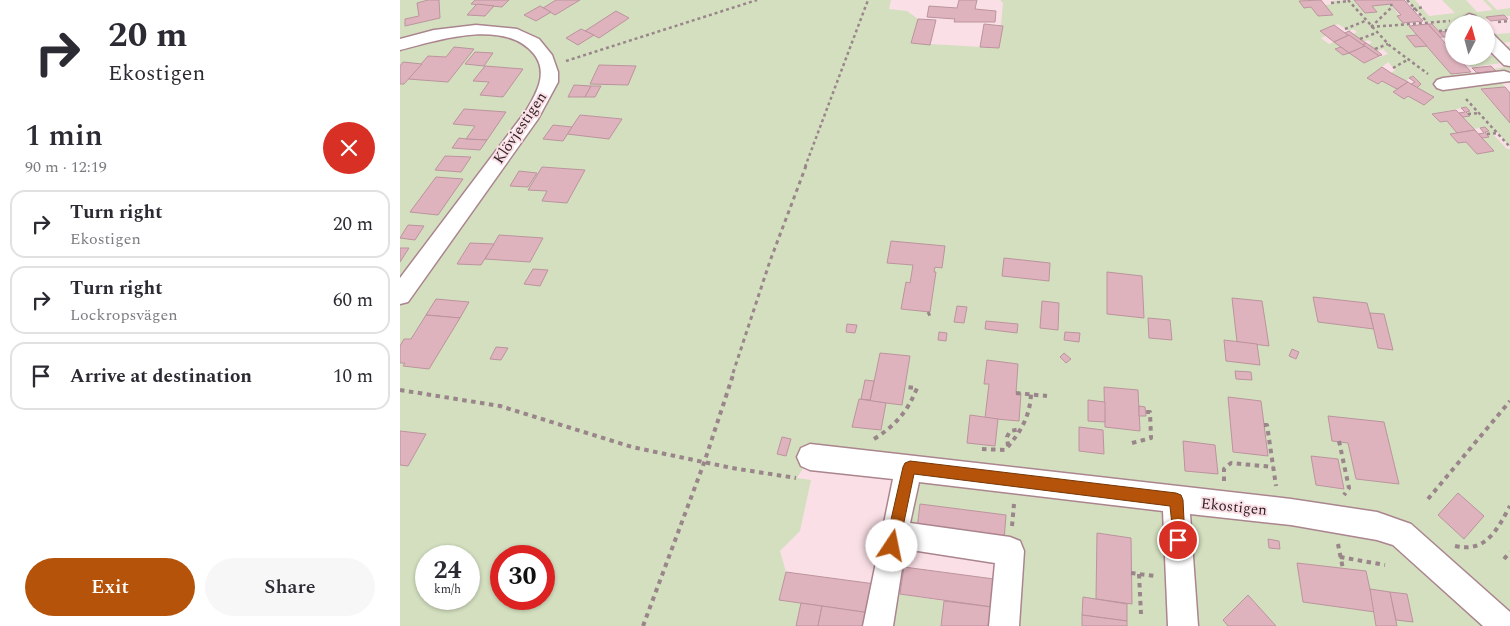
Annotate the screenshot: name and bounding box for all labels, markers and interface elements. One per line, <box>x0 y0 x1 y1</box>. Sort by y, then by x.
text: 20 m <box>108 9 188 62</box>
north arrow <box>1445 15 1495 65</box>
map controls <box>1445 15 1495 65</box>
icon: right <box>25 20 90 85</box>
text: Ekostigen <box>108 57 205 90</box>
street label: Klövjestigen <box>487 87 553 169</box>
text: 1 min <box>25 113 103 159</box>
button: close <box>323 122 375 174</box>
text: 90 m · 12:19 <box>25 155 107 179</box>
text: Turn right <box>70 198 163 227</box>
icon: right <box>27 210 55 238</box>
text: 20 m <box>333 210 373 239</box>
text: Ekostigen <box>70 227 141 251</box>
text: Turn right <box>70 274 163 303</box>
icon: right <box>27 286 55 314</box>
text: 60 m <box>333 286 373 315</box>
text: Lockropsvägen <box>70 303 177 327</box>
icon: arrive <box>27 362 55 390</box>
text: Arrive at destination <box>70 362 252 391</box>
text: 10 m <box>333 362 373 391</box>
street label: Ekostigen <box>1200 492 1268 522</box>
position arrow <box>865 519 917 571</box>
pin <box>1157 519 1199 561</box>
icon: arrive <box>1164 526 1192 554</box>
speed limit sign: 30 <box>490 545 555 610</box>
text: 24 <box>433 552 462 590</box>
button: Exit <box>25 558 195 616</box>
button: Share <box>205 558 375 616</box>
text: km/h <box>434 580 461 599</box>

